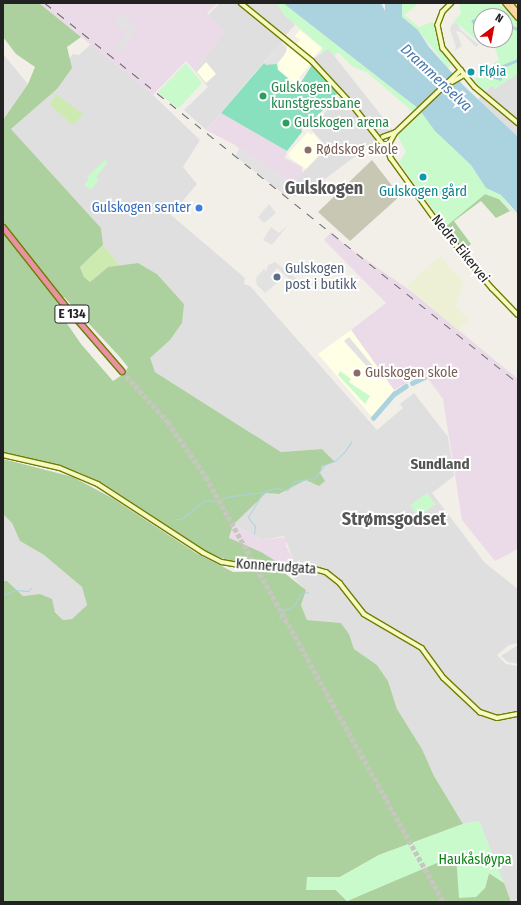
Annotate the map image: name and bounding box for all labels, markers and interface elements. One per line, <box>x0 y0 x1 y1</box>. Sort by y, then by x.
north arrow <box>473 8 513 48</box>
text: N <box>493 11 505 26</box>
water label: Drammenselva <box>397 40 475 116</box>
place label: Fløia <box>479 64 506 80</box>
marker: Fløia <box>466 67 476 77</box>
place label: Gulskogen kunstgressbane <box>271 80 361 112</box>
marker: Gulskogen kunstgressbane <box>258 91 268 101</box>
place label: Gulskogen arena <box>294 115 389 131</box>
marker: Gulskogen arena <box>281 118 291 128</box>
place label: Rødskog skole <box>316 142 398 158</box>
marker: Rødskog skole <box>303 145 313 155</box>
marker: Gulskogen gård <box>418 172 428 182</box>
district label: Gulskogen <box>285 177 363 199</box>
place label: Gulskogen gård <box>379 184 467 200</box>
place label: Gulskogen senter <box>92 200 191 216</box>
marker: Gulskogen senter <box>194 203 204 213</box>
street label: Nedre Eikervei <box>428 212 492 286</box>
place label: Gulskogen post i butikk <box>285 261 356 294</box>
marker: Gulskogen post i butikk <box>272 272 282 282</box>
road number: E 134 <box>54 303 90 325</box>
place label: Gulskogen skole <box>365 365 458 381</box>
marker: Gulskogen skole <box>352 368 362 378</box>
district label: Sundland <box>410 456 470 474</box>
district label: Strømsgodset <box>342 508 446 530</box>
street label: Konnerudgata <box>235 556 317 578</box>
park label: Haukåsløypa <box>438 852 512 868</box>

